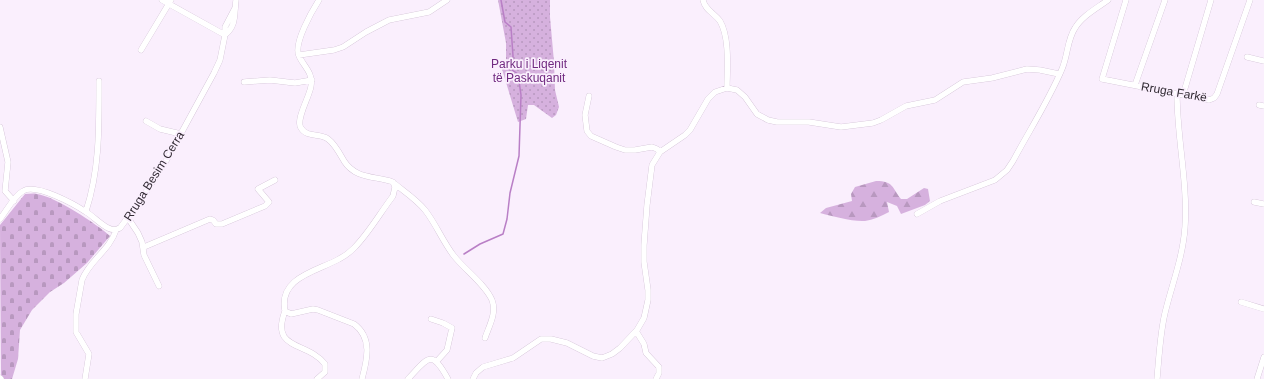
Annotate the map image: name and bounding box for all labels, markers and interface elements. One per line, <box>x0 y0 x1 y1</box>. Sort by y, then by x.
park label: Parku i Liqenit të Paskuqanit <box>491 57 568 85</box>
street label: Rruga Farkë <box>1140 79 1208 105</box>
street label: Rruga Besim Cerra <box>121 128 187 223</box>

